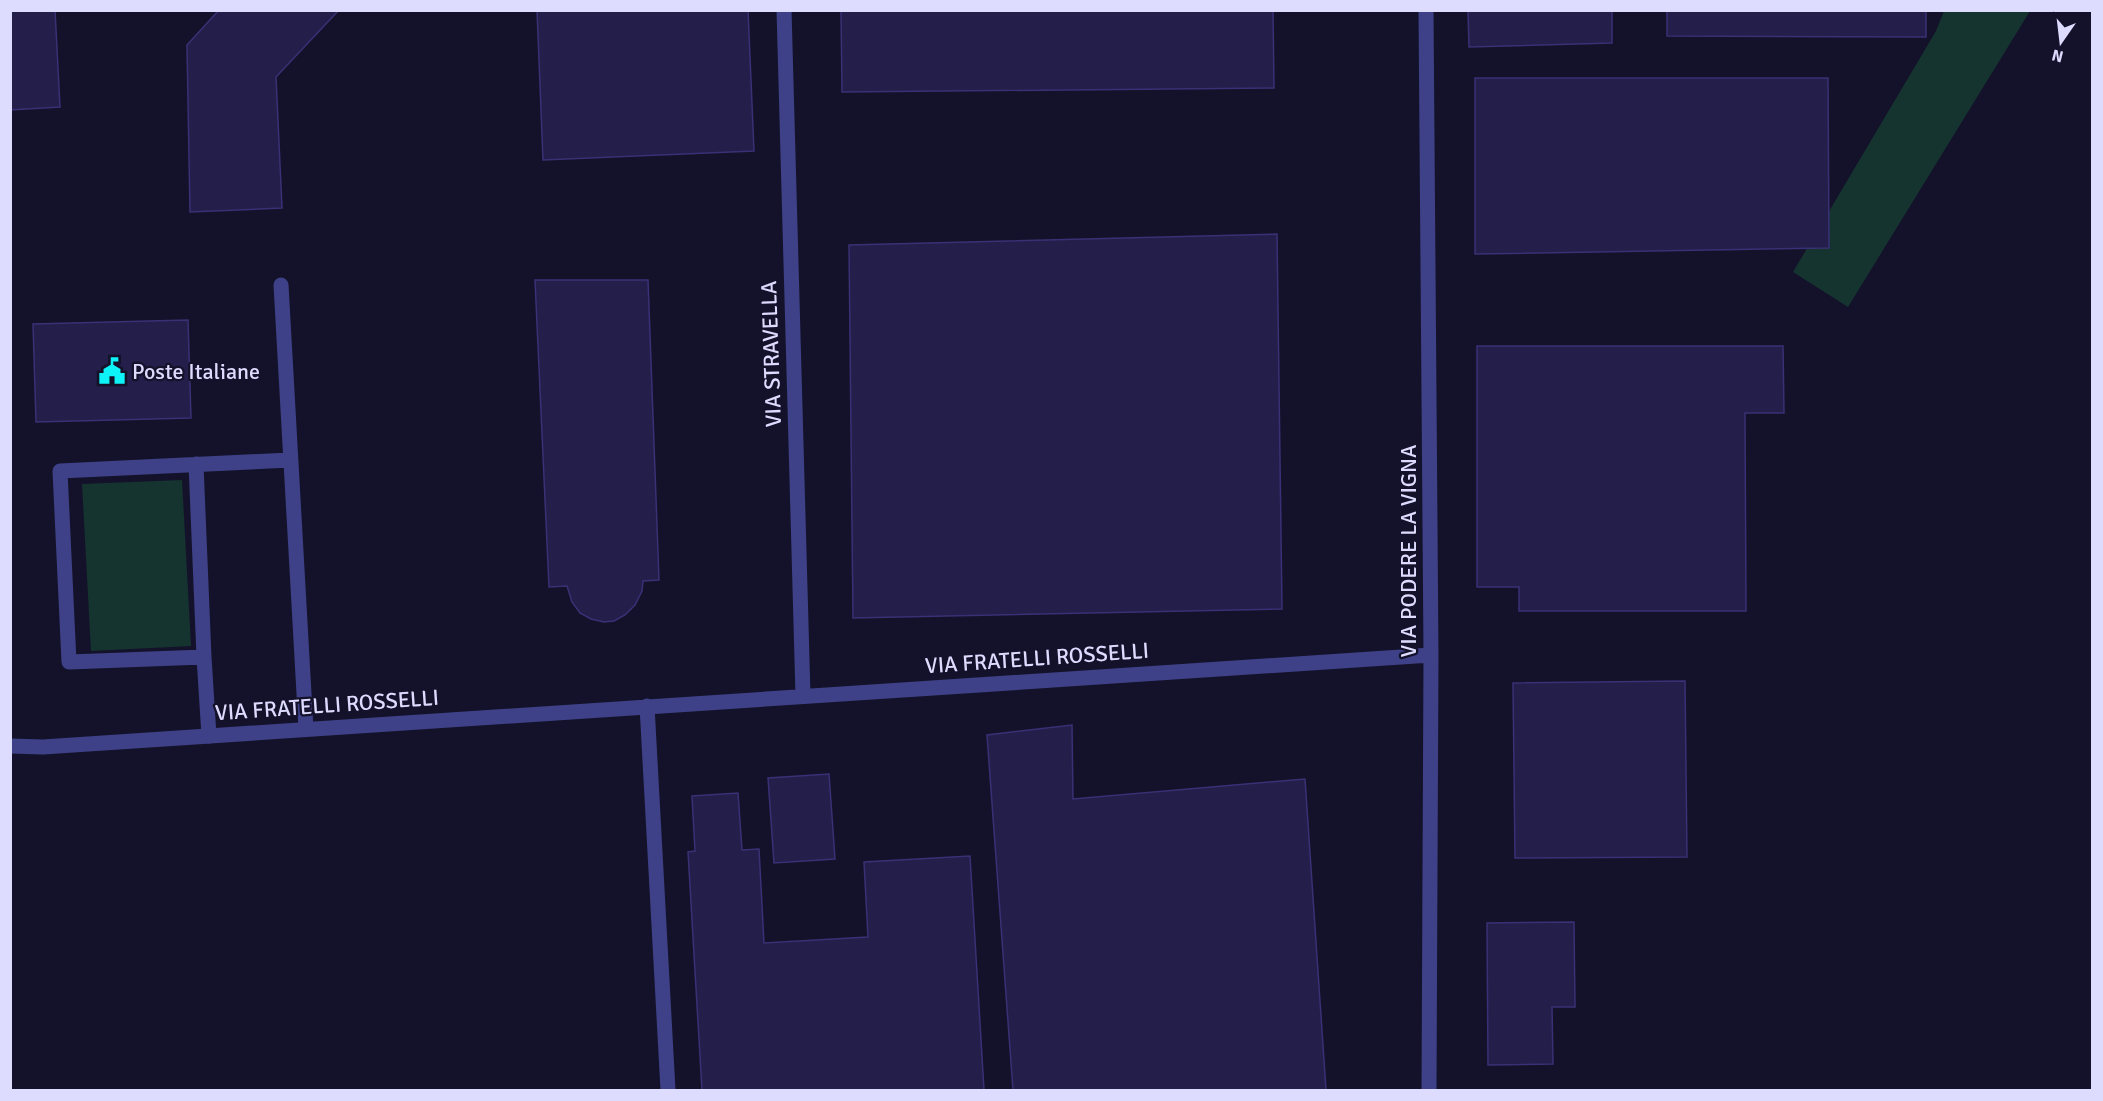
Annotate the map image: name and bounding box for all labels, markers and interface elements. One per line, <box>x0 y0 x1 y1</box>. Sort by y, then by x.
north arrow <box>2031 12 2091 72</box>
text: N <box>2050 45 2065 67</box>
street label: VIA STRAVELLA <box>755 280 787 428</box>
public building icon: Poste Italiane <box>97 356 127 386</box>
place label: Poste Italiane <box>132 358 260 385</box>
street label: VIA PODERE LA VIGNA <box>1395 444 1422 657</box>
street label: VIA FRATELLI ROSSELLI <box>924 637 1150 679</box>
street label: VIA FRATELLI ROSSELLI <box>214 684 440 726</box>

